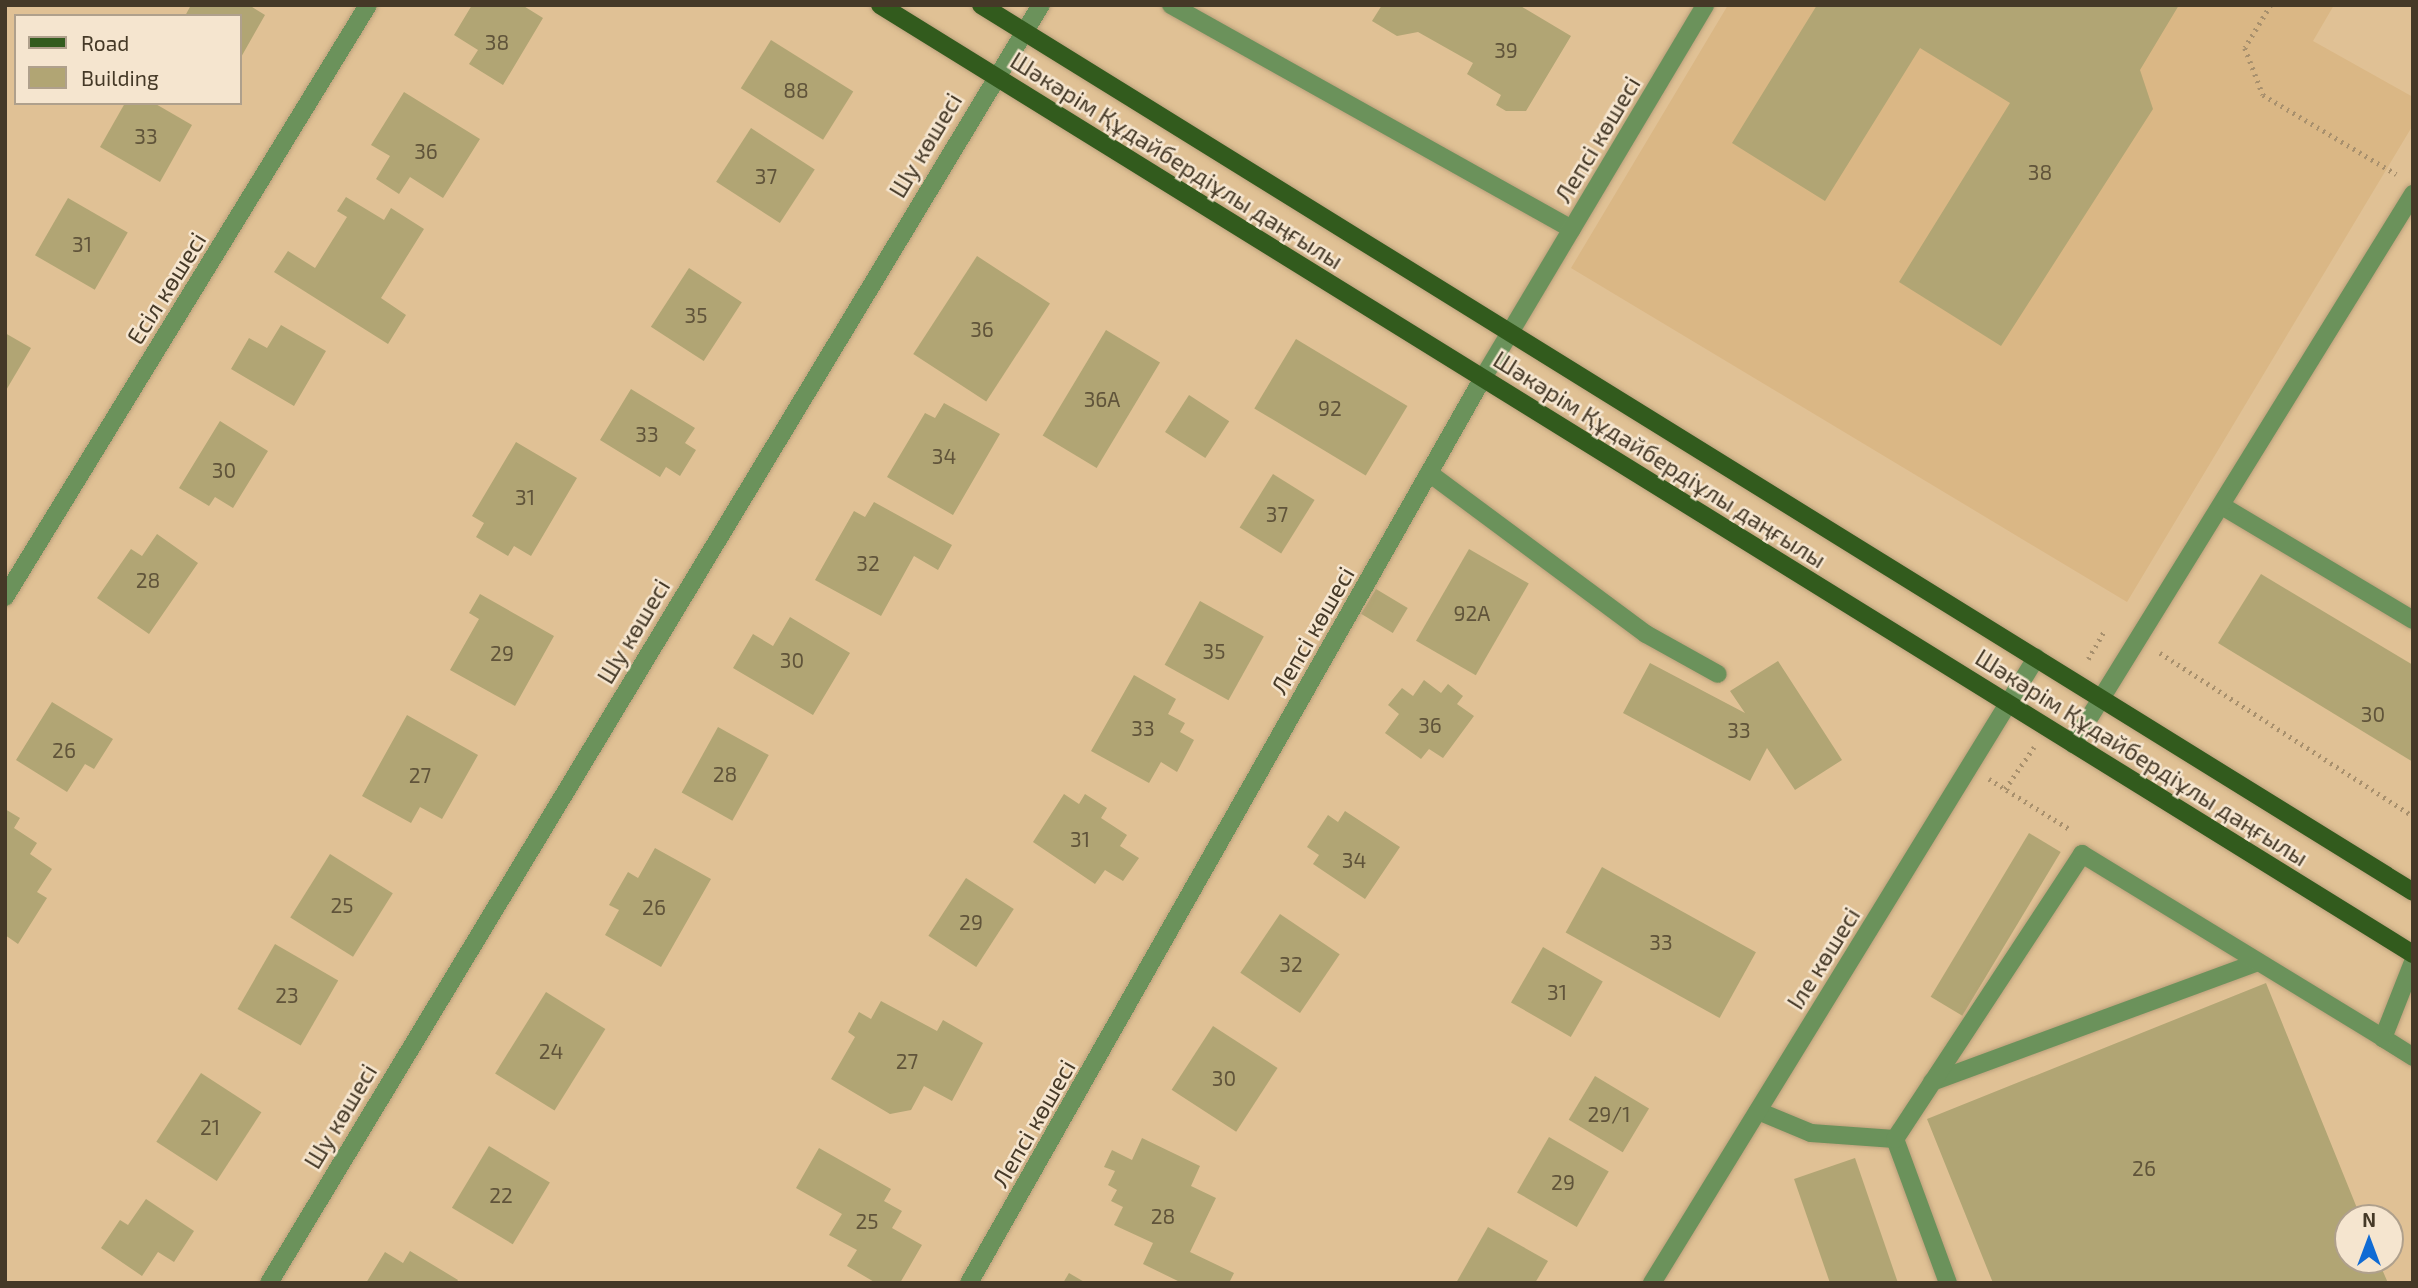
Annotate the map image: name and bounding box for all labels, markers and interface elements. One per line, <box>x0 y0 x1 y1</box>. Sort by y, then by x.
legend <box>14 14 242 105</box>
house number: 38 <box>485 29 509 55</box>
text: Road <box>81 30 129 55</box>
house number: 39 <box>1494 37 1518 63</box>
street label: Шәкәрім Құдайбердіұлы даңғылы <box>1005 45 1349 275</box>
text: Building <box>81 65 159 90</box>
street label: Лепсі көшесі <box>1548 71 1646 207</box>
house number: 88 <box>783 77 809 103</box>
street label: Шу көшесі <box>883 87 967 203</box>
house number: 33 <box>134 123 158 149</box>
house number: 36 <box>414 138 438 164</box>
house number: 38 <box>2028 159 2052 185</box>
house number: 37 <box>755 163 777 189</box>
street label: Есіл көшесі <box>120 227 212 349</box>
house number: 31 <box>72 231 92 257</box>
house number: 35 <box>685 302 707 328</box>
house number: 36 <box>970 316 994 342</box>
street label: Шәкәрім Құдайбердіұлы даңғылы <box>1488 344 1832 574</box>
house number: 36А <box>1084 386 1120 412</box>
house number: 92 <box>1318 395 1342 421</box>
house number: 33 <box>635 421 659 447</box>
house number: 34 <box>932 443 956 469</box>
house number: 30 <box>212 457 236 483</box>
house number: 31 <box>515 484 535 510</box>
house number: 37 <box>1266 501 1288 527</box>
house number: 32 <box>856 550 880 576</box>
street label: Лепсі көшесі <box>1264 561 1360 699</box>
house number: 28 <box>136 567 160 593</box>
street label: Шу көшесі <box>591 573 675 689</box>
house number: 92А <box>1454 600 1490 626</box>
house number: 35 <box>1203 638 1225 664</box>
house number: 29 <box>490 640 514 666</box>
street label: Шәкәрім Құдайбердіұлы даңғылы <box>1970 642 2314 872</box>
house number: 30 <box>780 647 804 673</box>
house number: 30 <box>2361 701 2385 727</box>
house number: 36 <box>1418 712 1442 738</box>
house number: 33 <box>1131 715 1155 741</box>
house number: 33 <box>1727 717 1751 743</box>
house number: 26 <box>52 737 76 763</box>
house number: 28 <box>713 761 737 787</box>
house number: 27 <box>409 762 431 788</box>
house number: 31 <box>1070 826 1090 852</box>
house number: 34 <box>1342 847 1366 873</box>
house number: 25 <box>330 892 354 918</box>
house number: 26 <box>642 894 666 920</box>
street label: Іле көшесі <box>1780 902 1866 1014</box>
house number: 29 <box>959 909 983 935</box>
house number: 33 <box>1649 929 1673 955</box>
house number: 32 <box>1279 951 1303 977</box>
house number: 31 <box>1547 979 1567 1005</box>
house number: 23 <box>275 982 299 1008</box>
house number: 24 <box>539 1038 563 1064</box>
house number: 27 <box>896 1048 918 1074</box>
street label: Лепсі көшесі <box>985 1054 1081 1192</box>
street label: Шу көшесі <box>298 1058 382 1174</box>
house number: 30 <box>1212 1065 1236 1091</box>
house number: 29/1 <box>1587 1101 1631 1127</box>
house number: 21 <box>200 1114 220 1140</box>
house number: 26 <box>2132 1155 2156 1181</box>
house number: 29 <box>1551 1169 1575 1195</box>
house number: 22 <box>489 1182 513 1208</box>
house number: 28 <box>1151 1203 1175 1229</box>
north arrow <box>2334 1204 2404 1274</box>
house number: 25 <box>855 1208 879 1234</box>
text: N <box>2362 1208 2376 1231</box>

